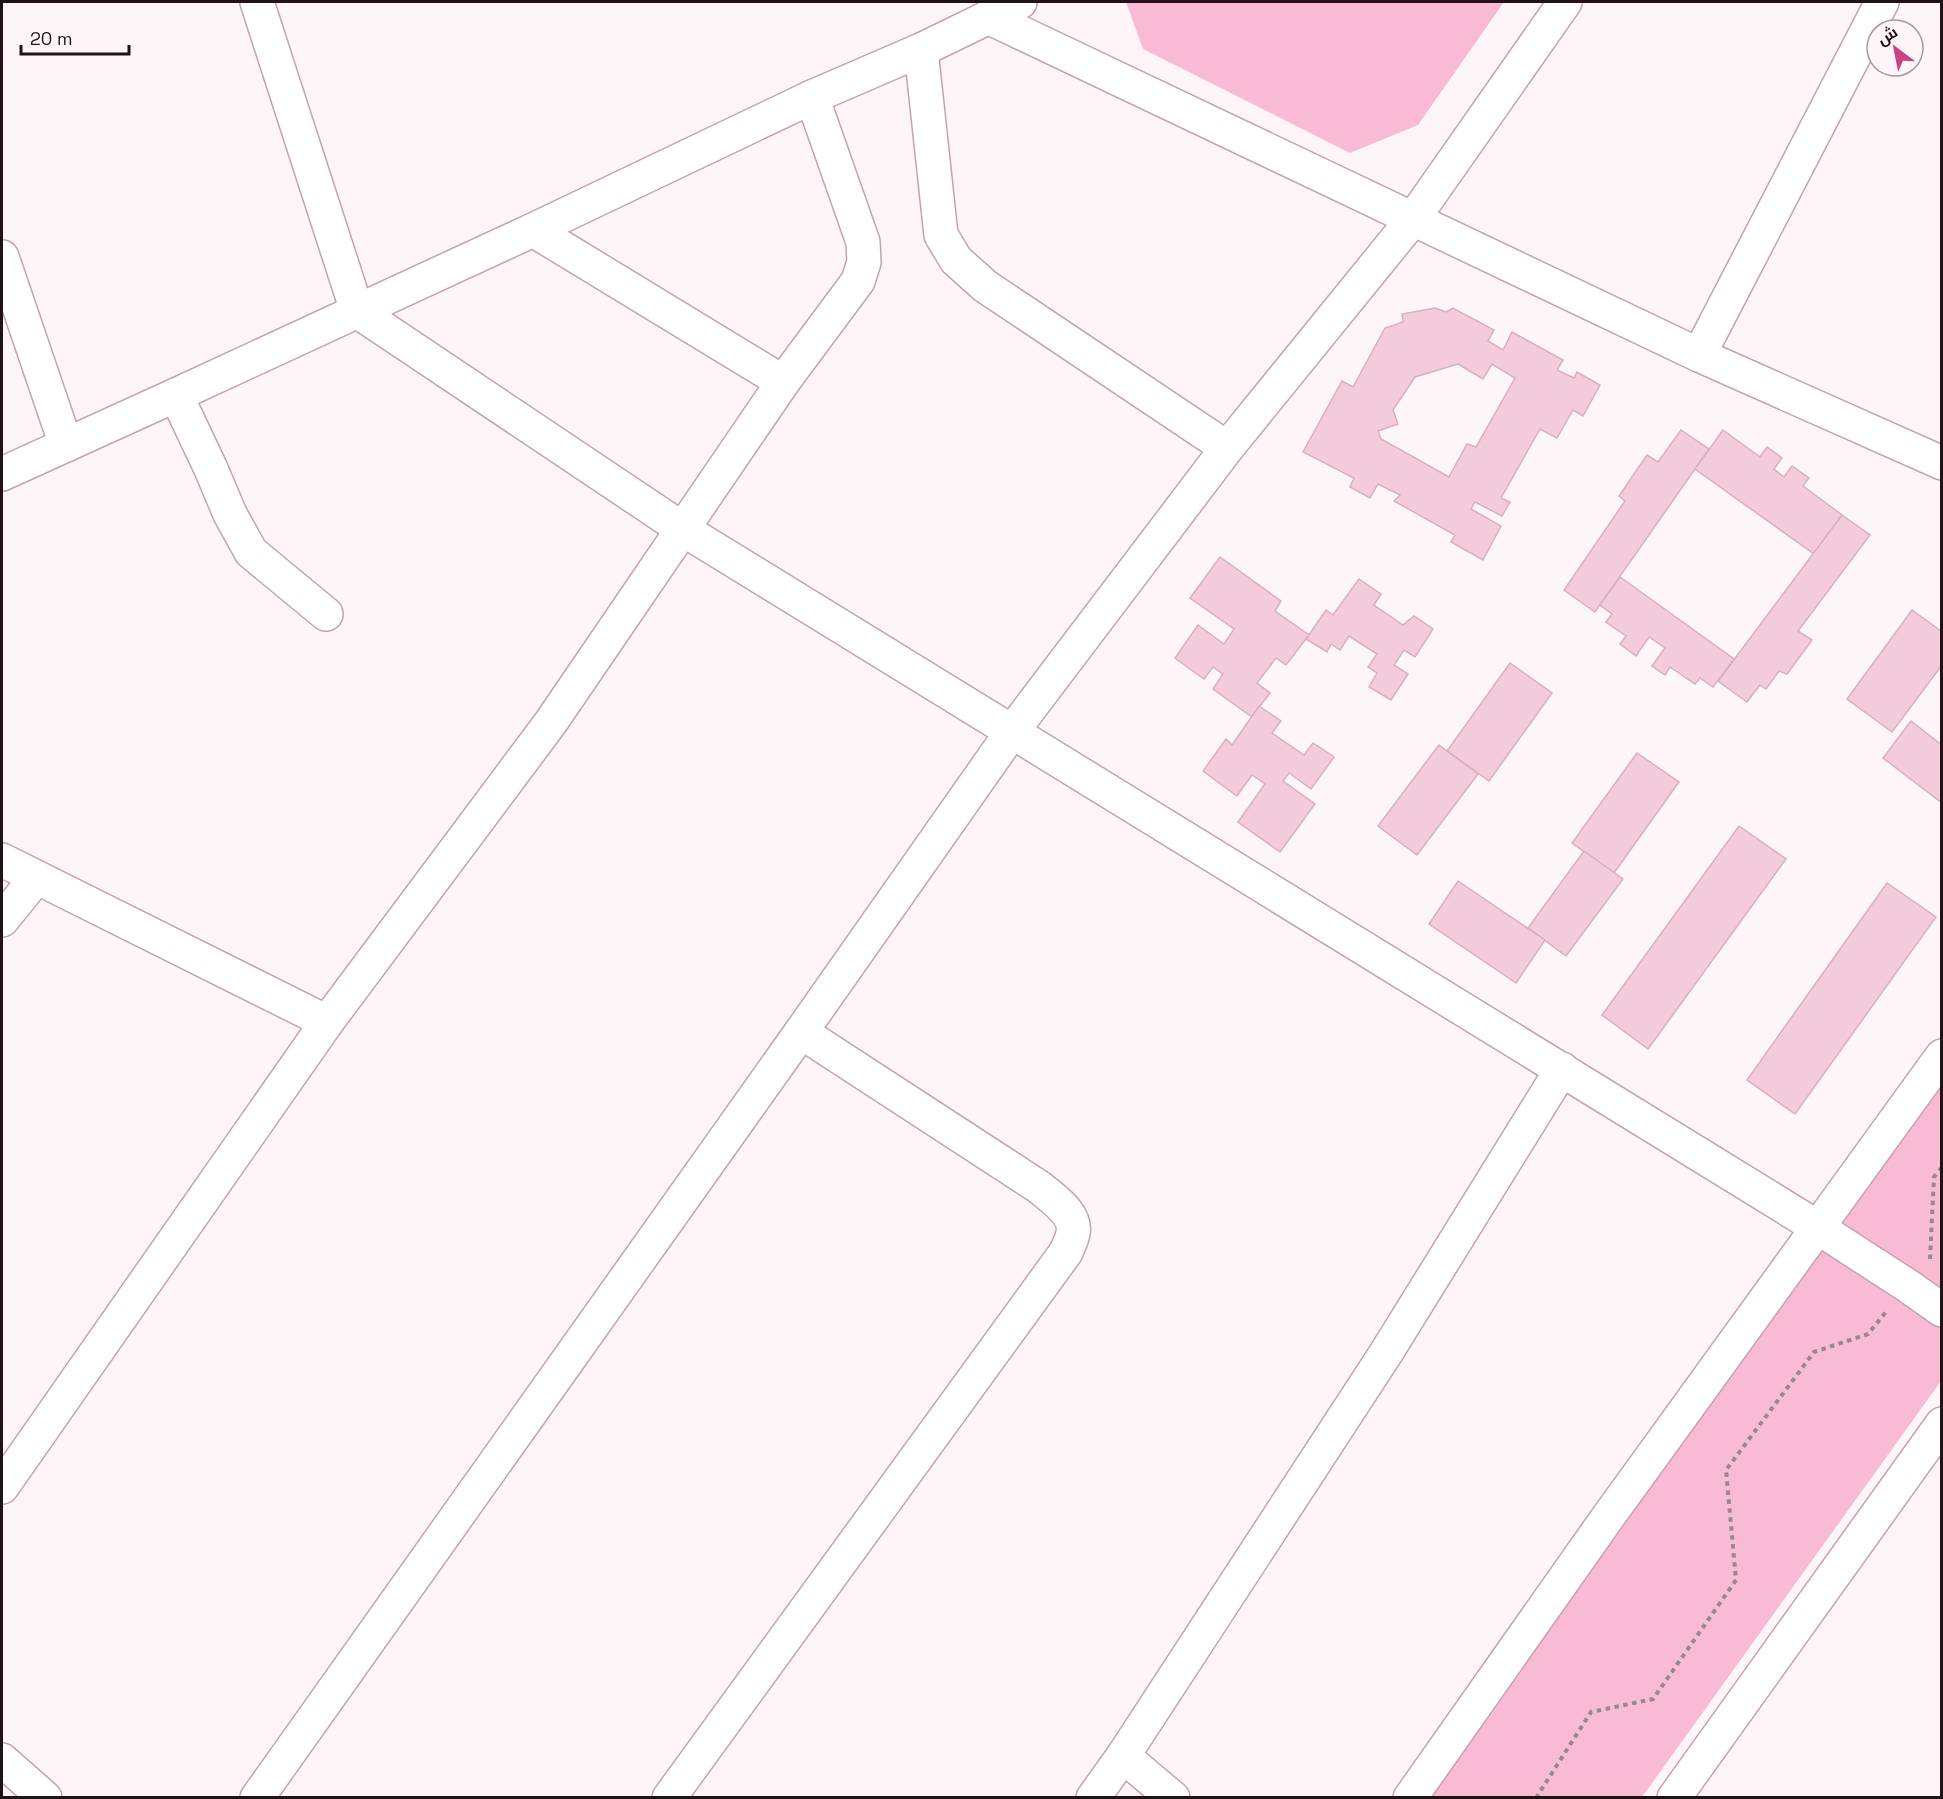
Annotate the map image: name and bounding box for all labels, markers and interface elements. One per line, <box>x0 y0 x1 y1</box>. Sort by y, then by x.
scale bar <box>21 18 129 56</box>
north arrow <box>1865 18 1925 78</box>
text: ش <box>1873 21 1902 50</box>
text: 20 m <box>30 27 73 50</box>

